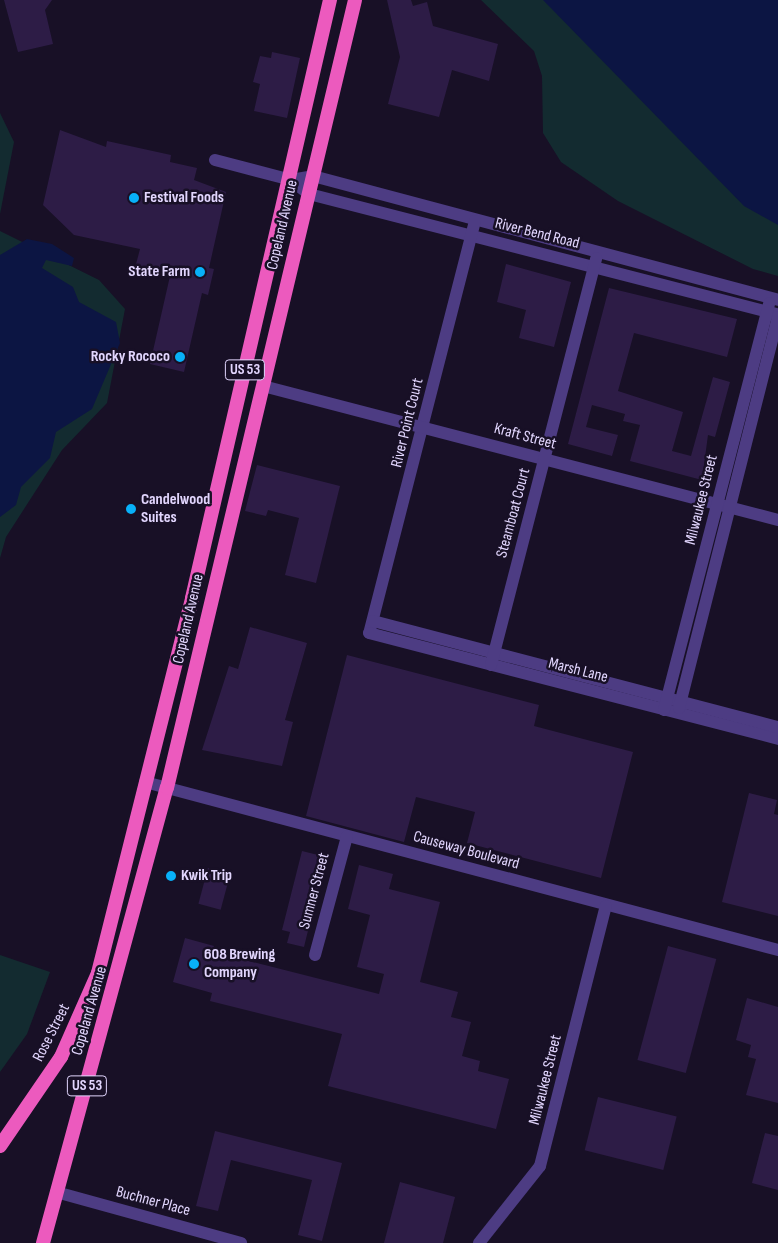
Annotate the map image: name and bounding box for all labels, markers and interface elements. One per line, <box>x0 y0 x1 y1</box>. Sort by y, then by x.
street label: Copeland Avenue <box>263 178 303 272</box>
place label: Festival Foods <box>144 188 224 208</box>
marker: Festival Foods <box>128 192 140 204</box>
street label: River Bend Road <box>493 214 581 254</box>
place label: State Farm <box>128 262 190 282</box>
marker: State Farm <box>194 266 206 278</box>
place label: Rocky Rococo <box>91 347 170 367</box>
marker: Rocky Rococo <box>174 351 186 363</box>
road number: US 53 <box>224 358 266 382</box>
street label: River Point Court <box>388 376 428 470</box>
street label: Kraft Street <box>492 420 558 454</box>
street label: Milwaukee Street <box>682 453 722 547</box>
street label: Steamboat Court <box>493 466 535 560</box>
place label: Candelwood Suites <box>141 490 210 528</box>
marker: Candelwood Suites <box>125 503 137 515</box>
street label: Copeland Avenue <box>169 572 209 666</box>
street label: Marsh Lane <box>546 654 610 688</box>
street label: Causeway Boulevard <box>411 828 521 874</box>
street label: Sumner Street <box>296 851 334 931</box>
place label: Kwik Trip <box>181 866 232 886</box>
marker: Kwik Trip <box>165 870 177 882</box>
place label: 608 Brewing Company <box>204 945 275 983</box>
marker: 608 Brewing Company <box>188 958 200 970</box>
street label: Copeland Avenue <box>68 964 112 1058</box>
street label: Rose Street <box>29 1001 75 1065</box>
street label: Milwaukee Street <box>526 1033 566 1127</box>
road number: US 53 <box>66 1074 108 1098</box>
street label: Buchner Place <box>114 1183 192 1221</box>

